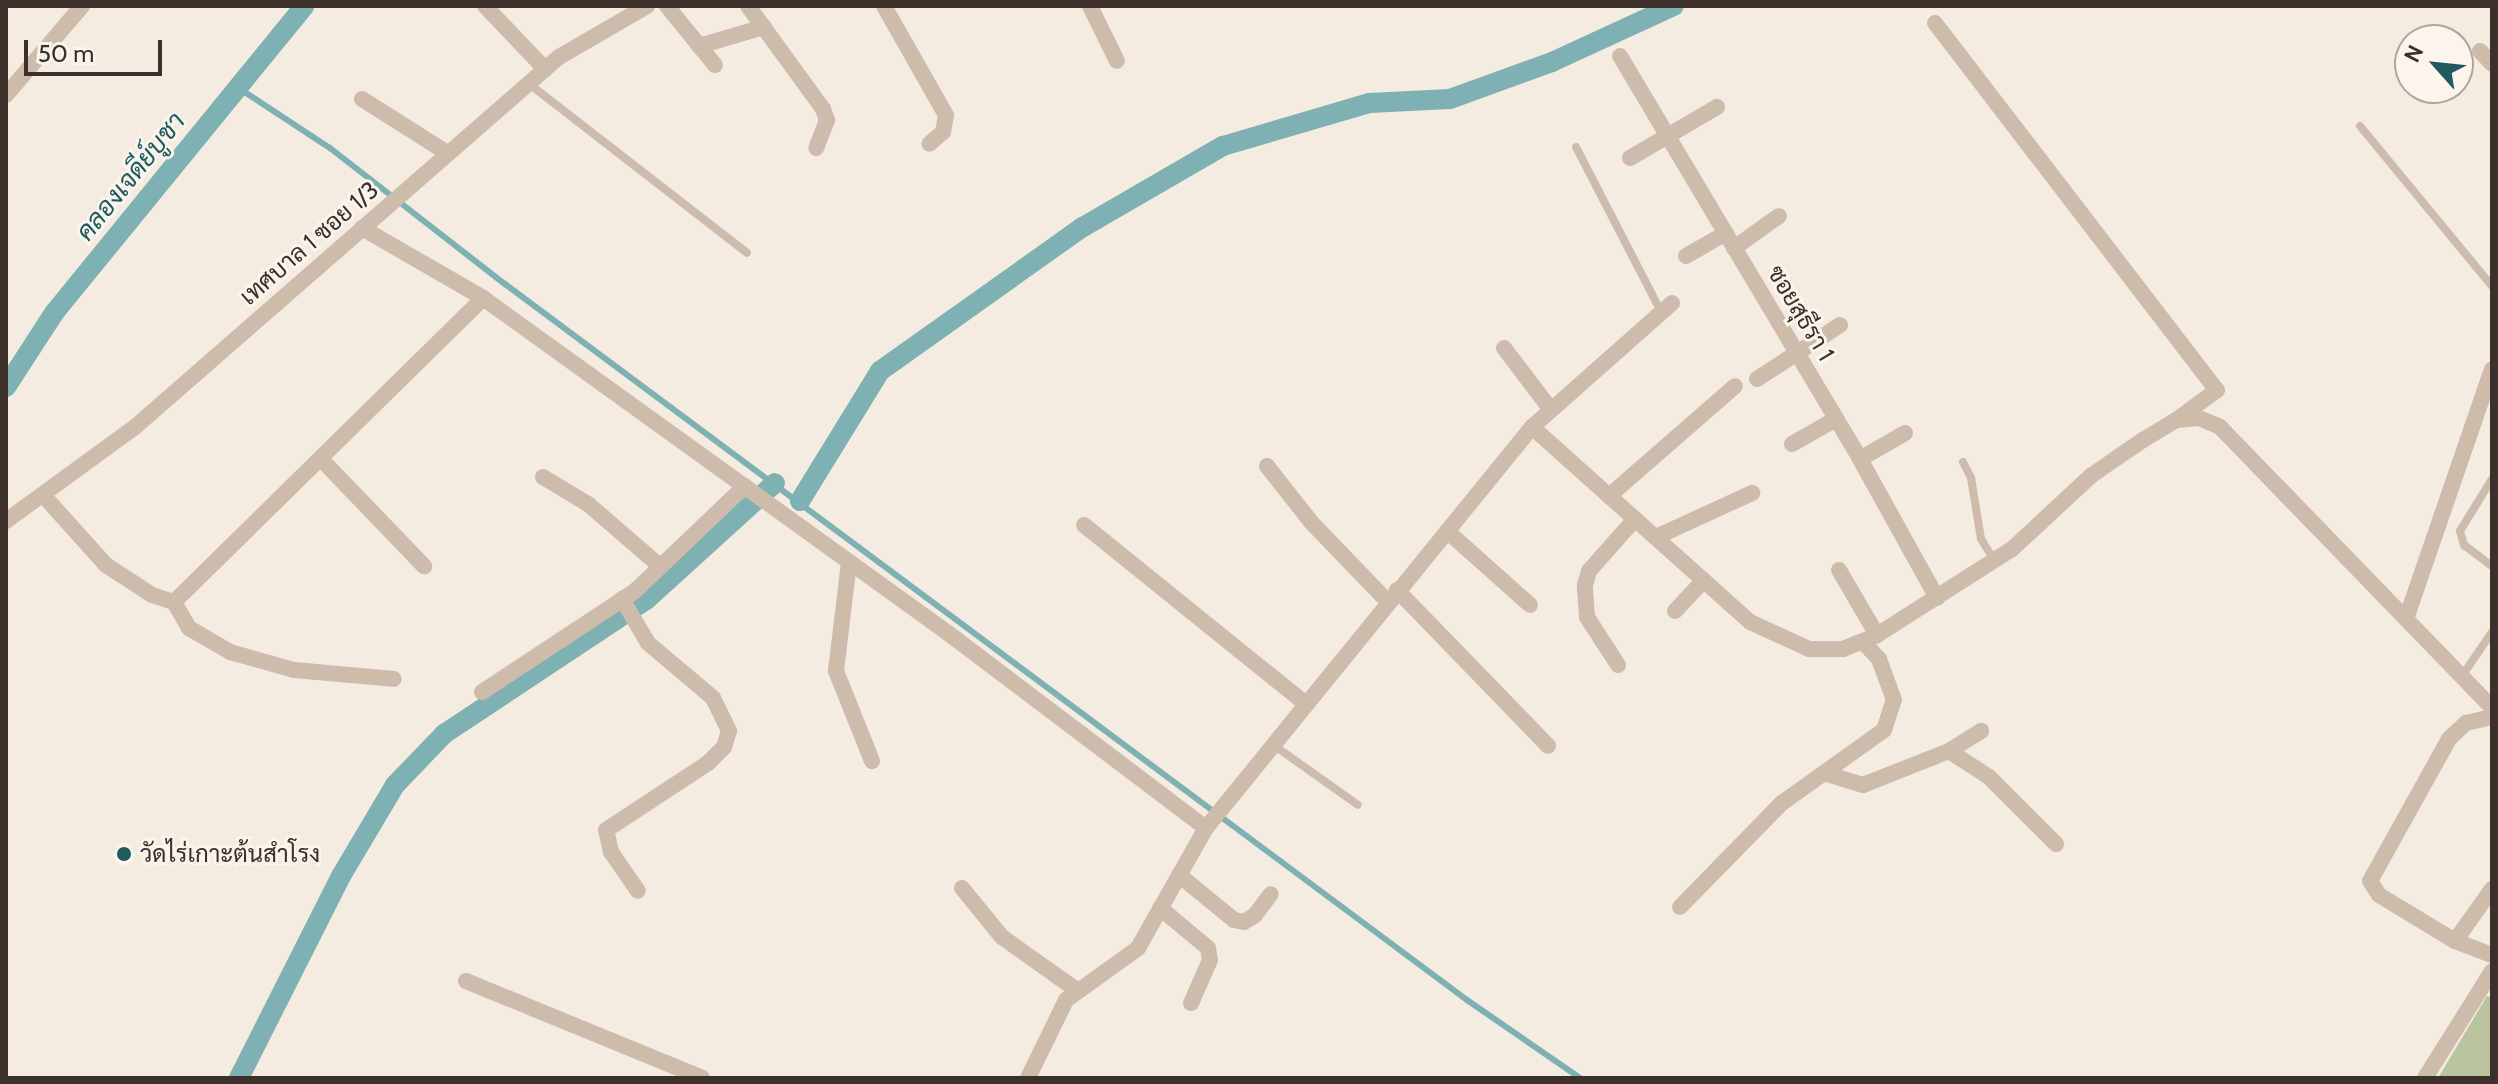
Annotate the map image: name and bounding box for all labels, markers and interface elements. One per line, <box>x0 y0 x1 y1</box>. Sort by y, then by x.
scale bar <box>28 24 166 74</box>
north arrow <box>2394 24 2474 104</box>
text: 50 m <box>38 39 94 68</box>
text: N <box>2398 41 2430 67</box>
water label: คลองเจดีย์บูชา <box>70 107 192 247</box>
street label: เทศบาล 1 ซอย 1/3 <box>234 175 384 311</box>
street label: ซอยสุธีรา 1 <box>1761 260 1841 366</box>
place label: วัดไร่เกาะต้นสำโรง <box>140 840 320 868</box>
marker: วัดไร่เกาะต้นสำโรง <box>115 845 133 863</box>

